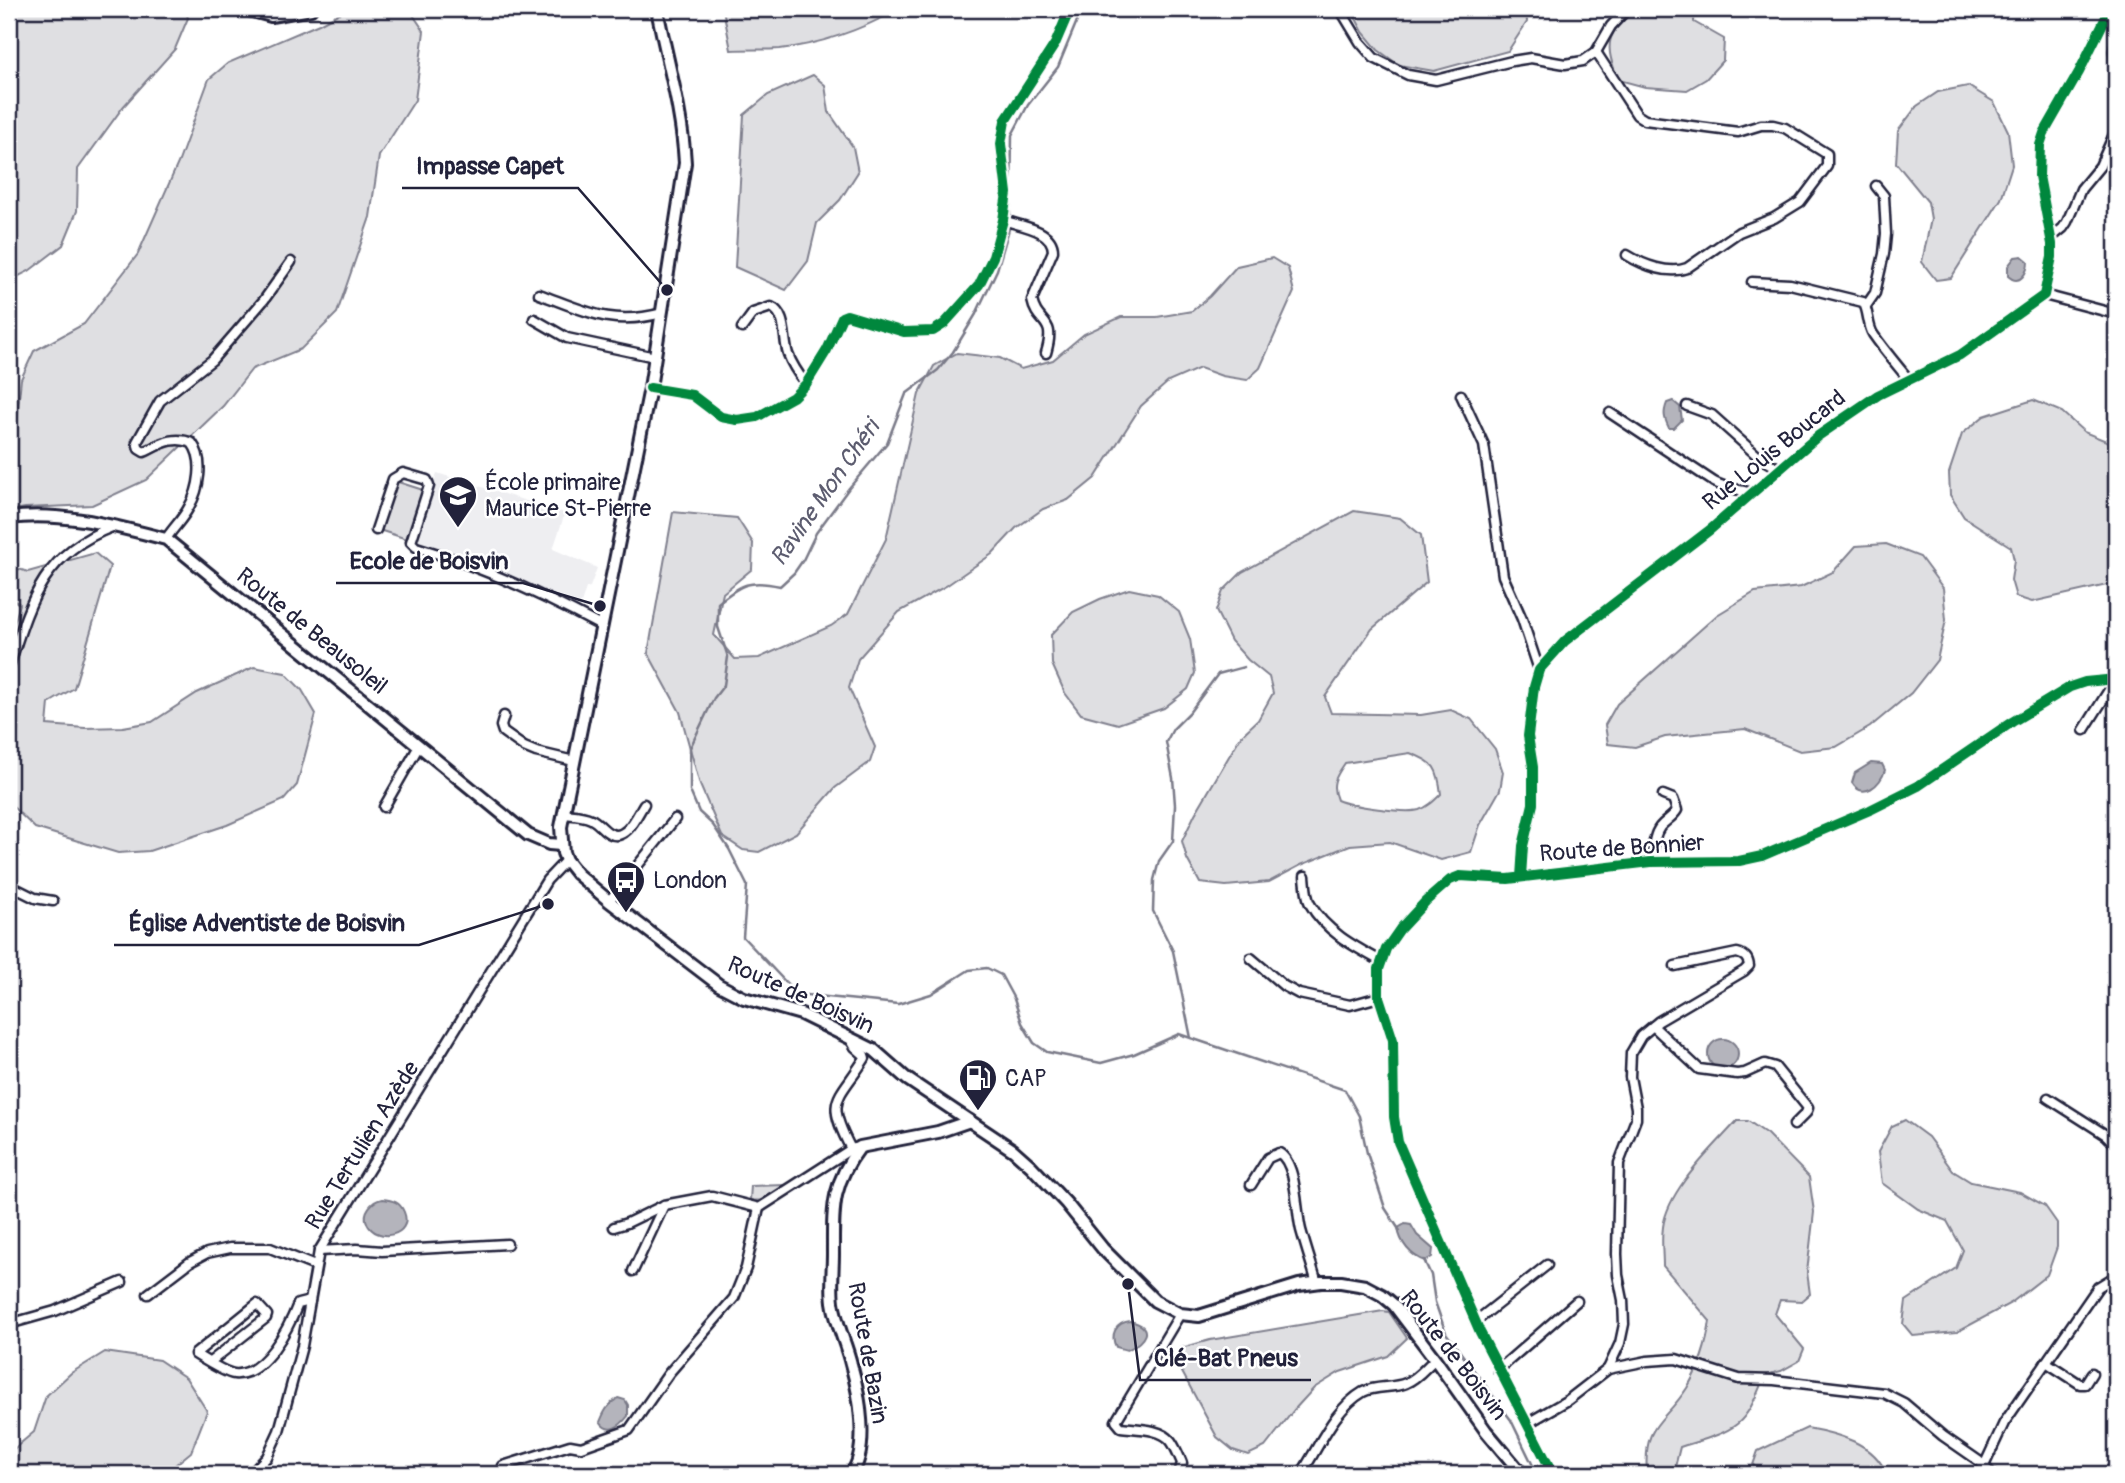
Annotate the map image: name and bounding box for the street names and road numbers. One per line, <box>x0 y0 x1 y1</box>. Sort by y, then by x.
street label: Rue Louis Boucard <box>1697 383 1851 517</box>
street label: Route de Beausoleil <box>231 561 393 701</box>
street label: Route de Bonnier <box>1538 828 1706 868</box>
street label: Route de Boisvin <box>723 950 879 1040</box>
street label: Rue Tertulien Azède <box>299 1055 426 1235</box>
street label: Route de Bazin <box>841 1280 895 1426</box>
street label: Route de Boisvin <box>1394 1284 1514 1426</box>

